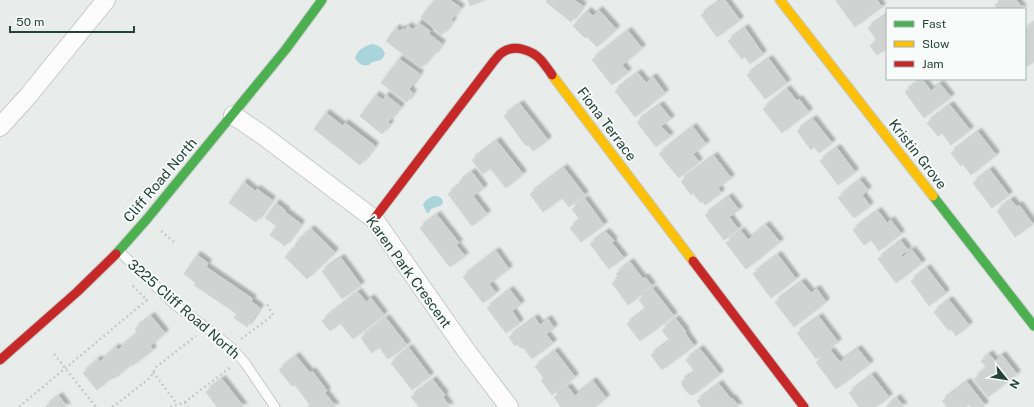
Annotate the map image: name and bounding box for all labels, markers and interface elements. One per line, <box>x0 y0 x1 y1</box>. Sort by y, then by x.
scale bar <box>10 8 134 34</box>
legend <box>886 8 1026 80</box>
text: 50 m <box>16 15 44 29</box>
text: Fast <box>922 17 947 31</box>
text: Slow <box>922 37 950 51</box>
text: Jam <box>922 57 944 71</box>
street label: Fiona Terrace <box>574 84 640 164</box>
street label: Kristin Grove <box>886 116 950 192</box>
street label: Cliff Road North <box>120 135 200 225</box>
street label: Karen Park Crescent <box>363 213 455 331</box>
street label: 3225 Cliff Road North <box>125 256 243 362</box>
north arrow <box>986 359 1026 399</box>
text: N <box>1007 377 1022 391</box>

